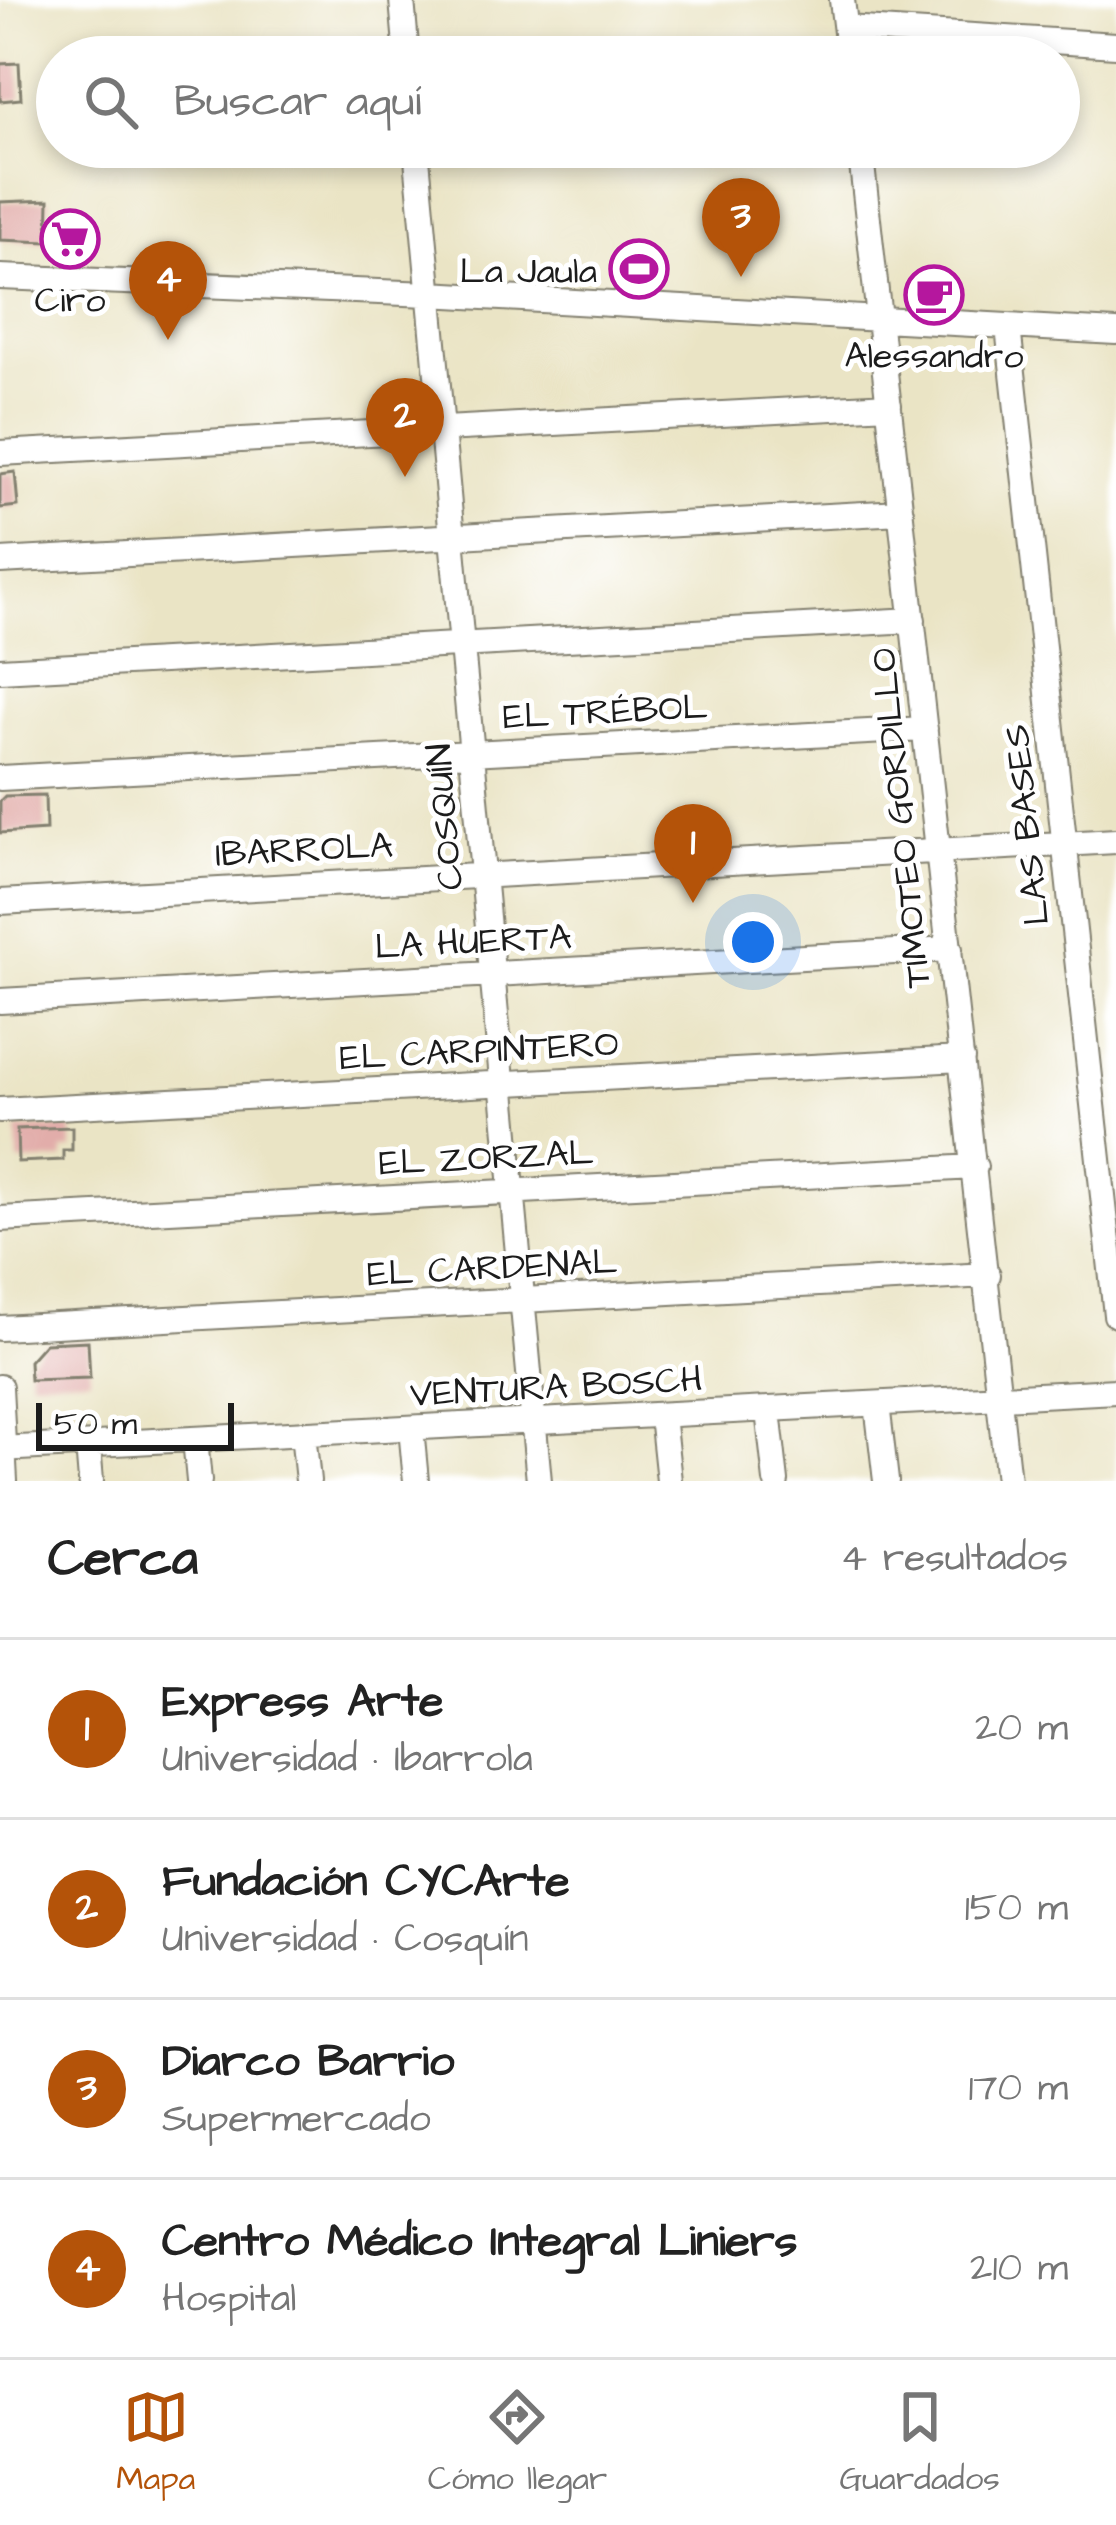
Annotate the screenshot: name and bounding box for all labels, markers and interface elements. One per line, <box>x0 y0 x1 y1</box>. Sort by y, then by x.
search box <box>36 36 1080 168</box>
icon: search <box>78 69 144 135</box>
text: Buscar aquí <box>174 71 421 133</box>
pin: 3 <box>702 178 780 277</box>
supermarket icon: Ciro <box>39 208 101 270</box>
sports icon: La Jaula <box>608 238 670 300</box>
pin: 4 <box>129 241 207 340</box>
place label: La Jaula <box>460 246 597 297</box>
cafe icon: Alessandro <box>903 264 965 326</box>
place label: Ciro <box>34 275 106 326</box>
place label: Alessandro <box>844 331 1024 382</box>
pin: 2 <box>366 378 444 477</box>
street label: TIMOTEO GORDILLO <box>858 645 945 990</box>
street label: EL TRÉBOL <box>502 682 709 743</box>
street label: LAS BASES <box>992 722 1063 928</box>
street label: COSQUÍN <box>414 742 477 892</box>
pin: 1 <box>654 804 732 903</box>
street label: IBARROLA <box>214 820 394 881</box>
street label: LA HUERTA <box>373 912 573 973</box>
your location <box>723 912 783 972</box>
street label: EL CARPINTERO <box>338 1019 620 1084</box>
street label: EL ZORZAL <box>378 1127 595 1190</box>
street label: EL CARDENAL <box>366 1236 618 1301</box>
street label: VENTURA BOSCH <box>409 1354 703 1421</box>
scale bar <box>36 1397 234 1450</box>
text: 50 m <box>54 1401 137 1447</box>
text: Cerca <box>48 1524 198 1595</box>
text: 4 resultados <box>841 1532 1068 1586</box>
text: Express Arte <box>162 1671 443 1733</box>
text: 1 <box>85 1702 90 1756</box>
text: 20 m <box>975 1702 1068 1756</box>
text: Universidad · Ibarrola <box>162 1733 533 1787</box>
text: Fundación CYCArte <box>162 1851 570 1913</box>
text: 2 <box>76 1882 98 1936</box>
text: 150 m <box>965 1882 1068 1936</box>
text: Universidad · Cosquín <box>162 1913 529 1967</box>
text: Diarco Barrio <box>162 2031 454 2093</box>
text: 3 <box>77 2062 97 2116</box>
text: 170 m <box>968 2062 1068 2116</box>
text: Supermercado <box>162 2093 431 2147</box>
text: Centro Médico Integral Liniers <box>162 2211 797 2273</box>
text: 4 <box>74 2242 100 2296</box>
text: 210 m <box>970 2242 1068 2296</box>
text: Hospital <box>162 2273 296 2327</box>
tab: Mapa <box>116 2384 195 2502</box>
tab: Cómo llegar <box>428 2384 607 2502</box>
tab: Guardados <box>840 2384 1000 2502</box>

